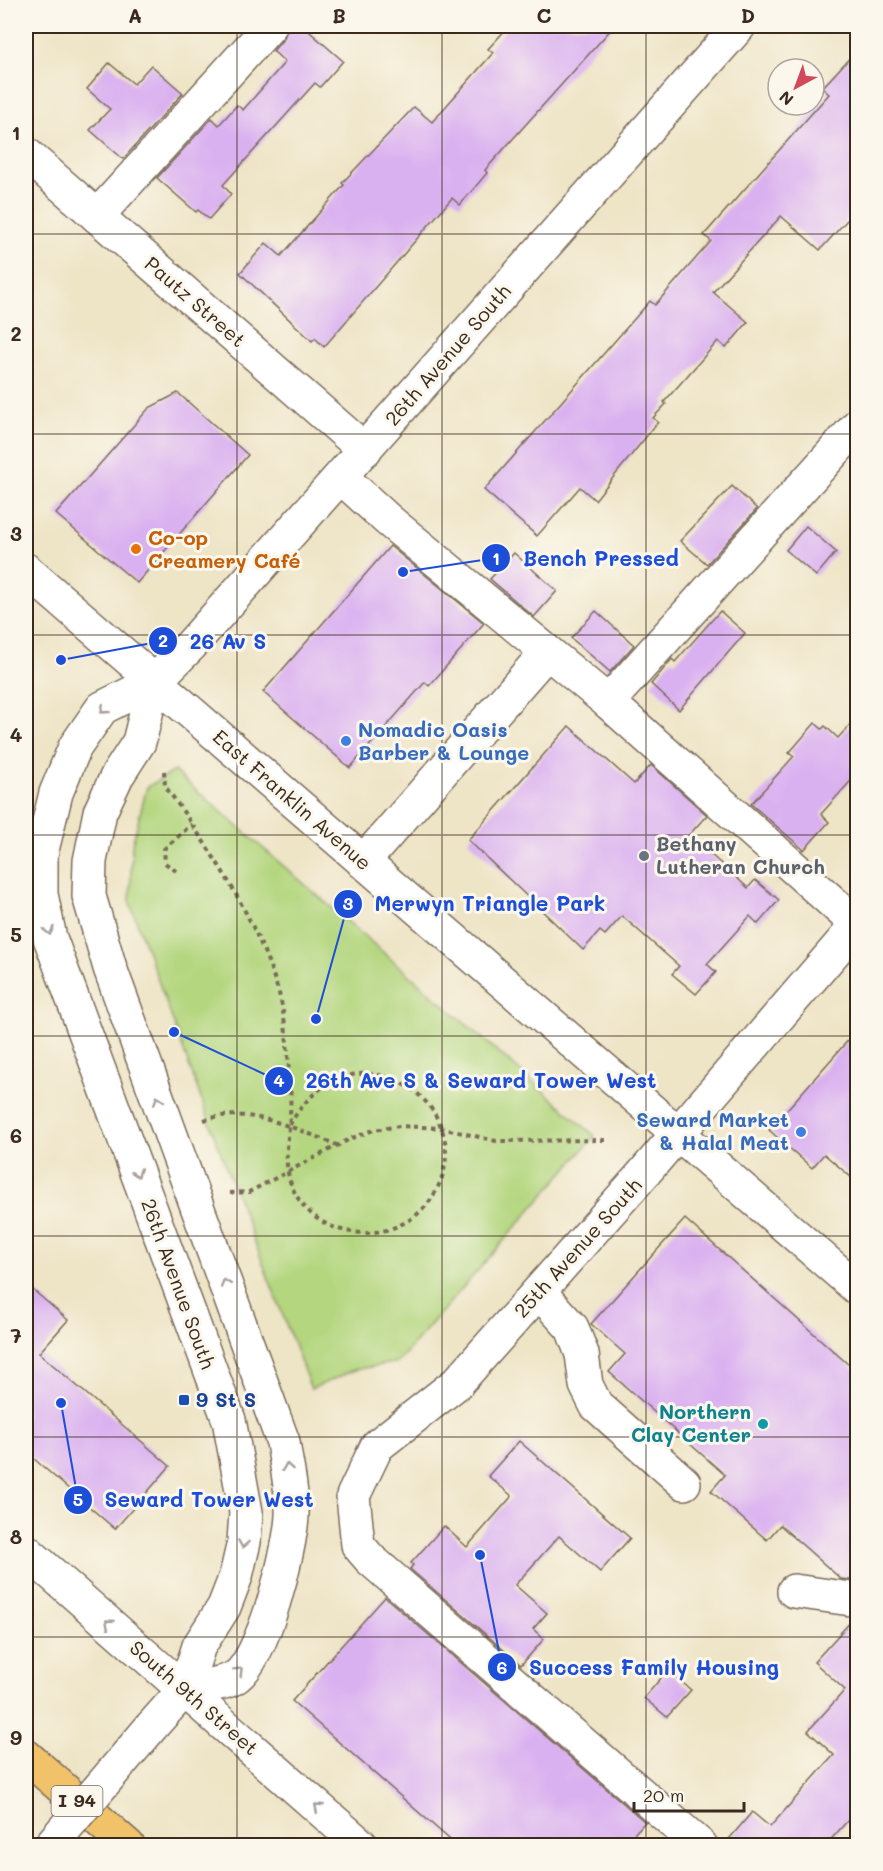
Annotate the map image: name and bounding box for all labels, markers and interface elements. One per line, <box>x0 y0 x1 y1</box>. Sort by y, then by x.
text: A <box>128 2 142 28</box>
text: B <box>332 2 346 28</box>
text: C <box>537 2 552 28</box>
text: D <box>741 2 755 28</box>
north arrow <box>766 57 826 117</box>
text: N <box>774 87 797 111</box>
text: 1 <box>12 119 20 145</box>
street label: Pautz Street <box>140 250 252 352</box>
street label: 26th Avenue South <box>379 278 516 431</box>
text: 2 <box>10 320 22 346</box>
text: 3 <box>10 520 22 546</box>
place label: Co-op Creamery Café <box>148 524 301 573</box>
callout: Bench Pressed <box>481 539 691 578</box>
marker: Co-op Creamery Café <box>129 542 143 556</box>
text: Bench Pressed <box>523 544 679 571</box>
text: 1 <box>492 546 500 570</box>
callout: 26 Av S <box>148 622 279 661</box>
text: 26 Av S <box>190 627 266 654</box>
text: 2 <box>158 628 168 652</box>
one-way arrow <box>100 703 110 714</box>
place label: Nomadic Oasis Barber & Lounge <box>358 716 529 765</box>
text: 4 <box>10 721 23 747</box>
street label: East Franklin Avenue <box>208 723 377 875</box>
marker: Nomadic Oasis Barber & Lounge <box>339 734 353 748</box>
place label: Bethany Lutheran Church <box>656 830 825 879</box>
marker: Bethany Lutheran Church <box>637 849 651 863</box>
callout: Merwyn Triangle Park <box>333 884 618 923</box>
text: Merwyn Triangle Park <box>375 889 605 917</box>
text: 3 <box>343 891 354 915</box>
text: 5 <box>10 921 22 947</box>
one-way arrow <box>42 925 55 935</box>
callout: 26th Ave S & Seward Tower West <box>264 1061 668 1100</box>
text: 26th Ave S & Seward Tower West <box>306 1066 656 1093</box>
text: 4 <box>273 1068 285 1092</box>
one-way arrow <box>153 1095 165 1106</box>
place label: Seward Market & Halal Meat <box>636 1106 789 1155</box>
text: 6 <box>10 1122 22 1148</box>
marker: Seward Market & Halal Meat <box>794 1125 808 1139</box>
one-way arrow <box>130 1167 143 1178</box>
street label: 25th Avenue South <box>508 1172 647 1323</box>
street label: 26th Avenue South <box>136 1195 222 1372</box>
one-way arrow <box>220 1278 233 1289</box>
text: 7 <box>10 1322 22 1348</box>
place label: 9 St S <box>196 1386 256 1412</box>
marker: 9 St S <box>177 1393 191 1407</box>
place label: Northern Clay Center <box>631 1398 751 1447</box>
marker: Northern Clay Center <box>756 1417 770 1431</box>
one-way arrow <box>281 1463 293 1472</box>
callout: Seward Tower West <box>63 1481 326 1520</box>
text: Seward Tower West <box>104 1485 314 1512</box>
text: 5 <box>73 1487 83 1511</box>
text: 8 <box>10 1523 22 1549</box>
one-way arrow <box>237 1538 250 1548</box>
one-way arrow <box>105 1619 116 1630</box>
street label: South 9th Street <box>125 1634 265 1760</box>
callout: Success Family Housing <box>487 1648 791 1687</box>
text: Success Family Housing <box>529 1653 779 1681</box>
text: 6 <box>497 1655 508 1679</box>
one-way arrow <box>232 1667 242 1678</box>
text: 9 <box>10 1724 22 1750</box>
scale bar <box>634 1775 744 1813</box>
text: 20 m <box>643 1783 684 1807</box>
road number: I 94 <box>52 1786 103 1816</box>
one-way arrow <box>314 1803 325 1814</box>

